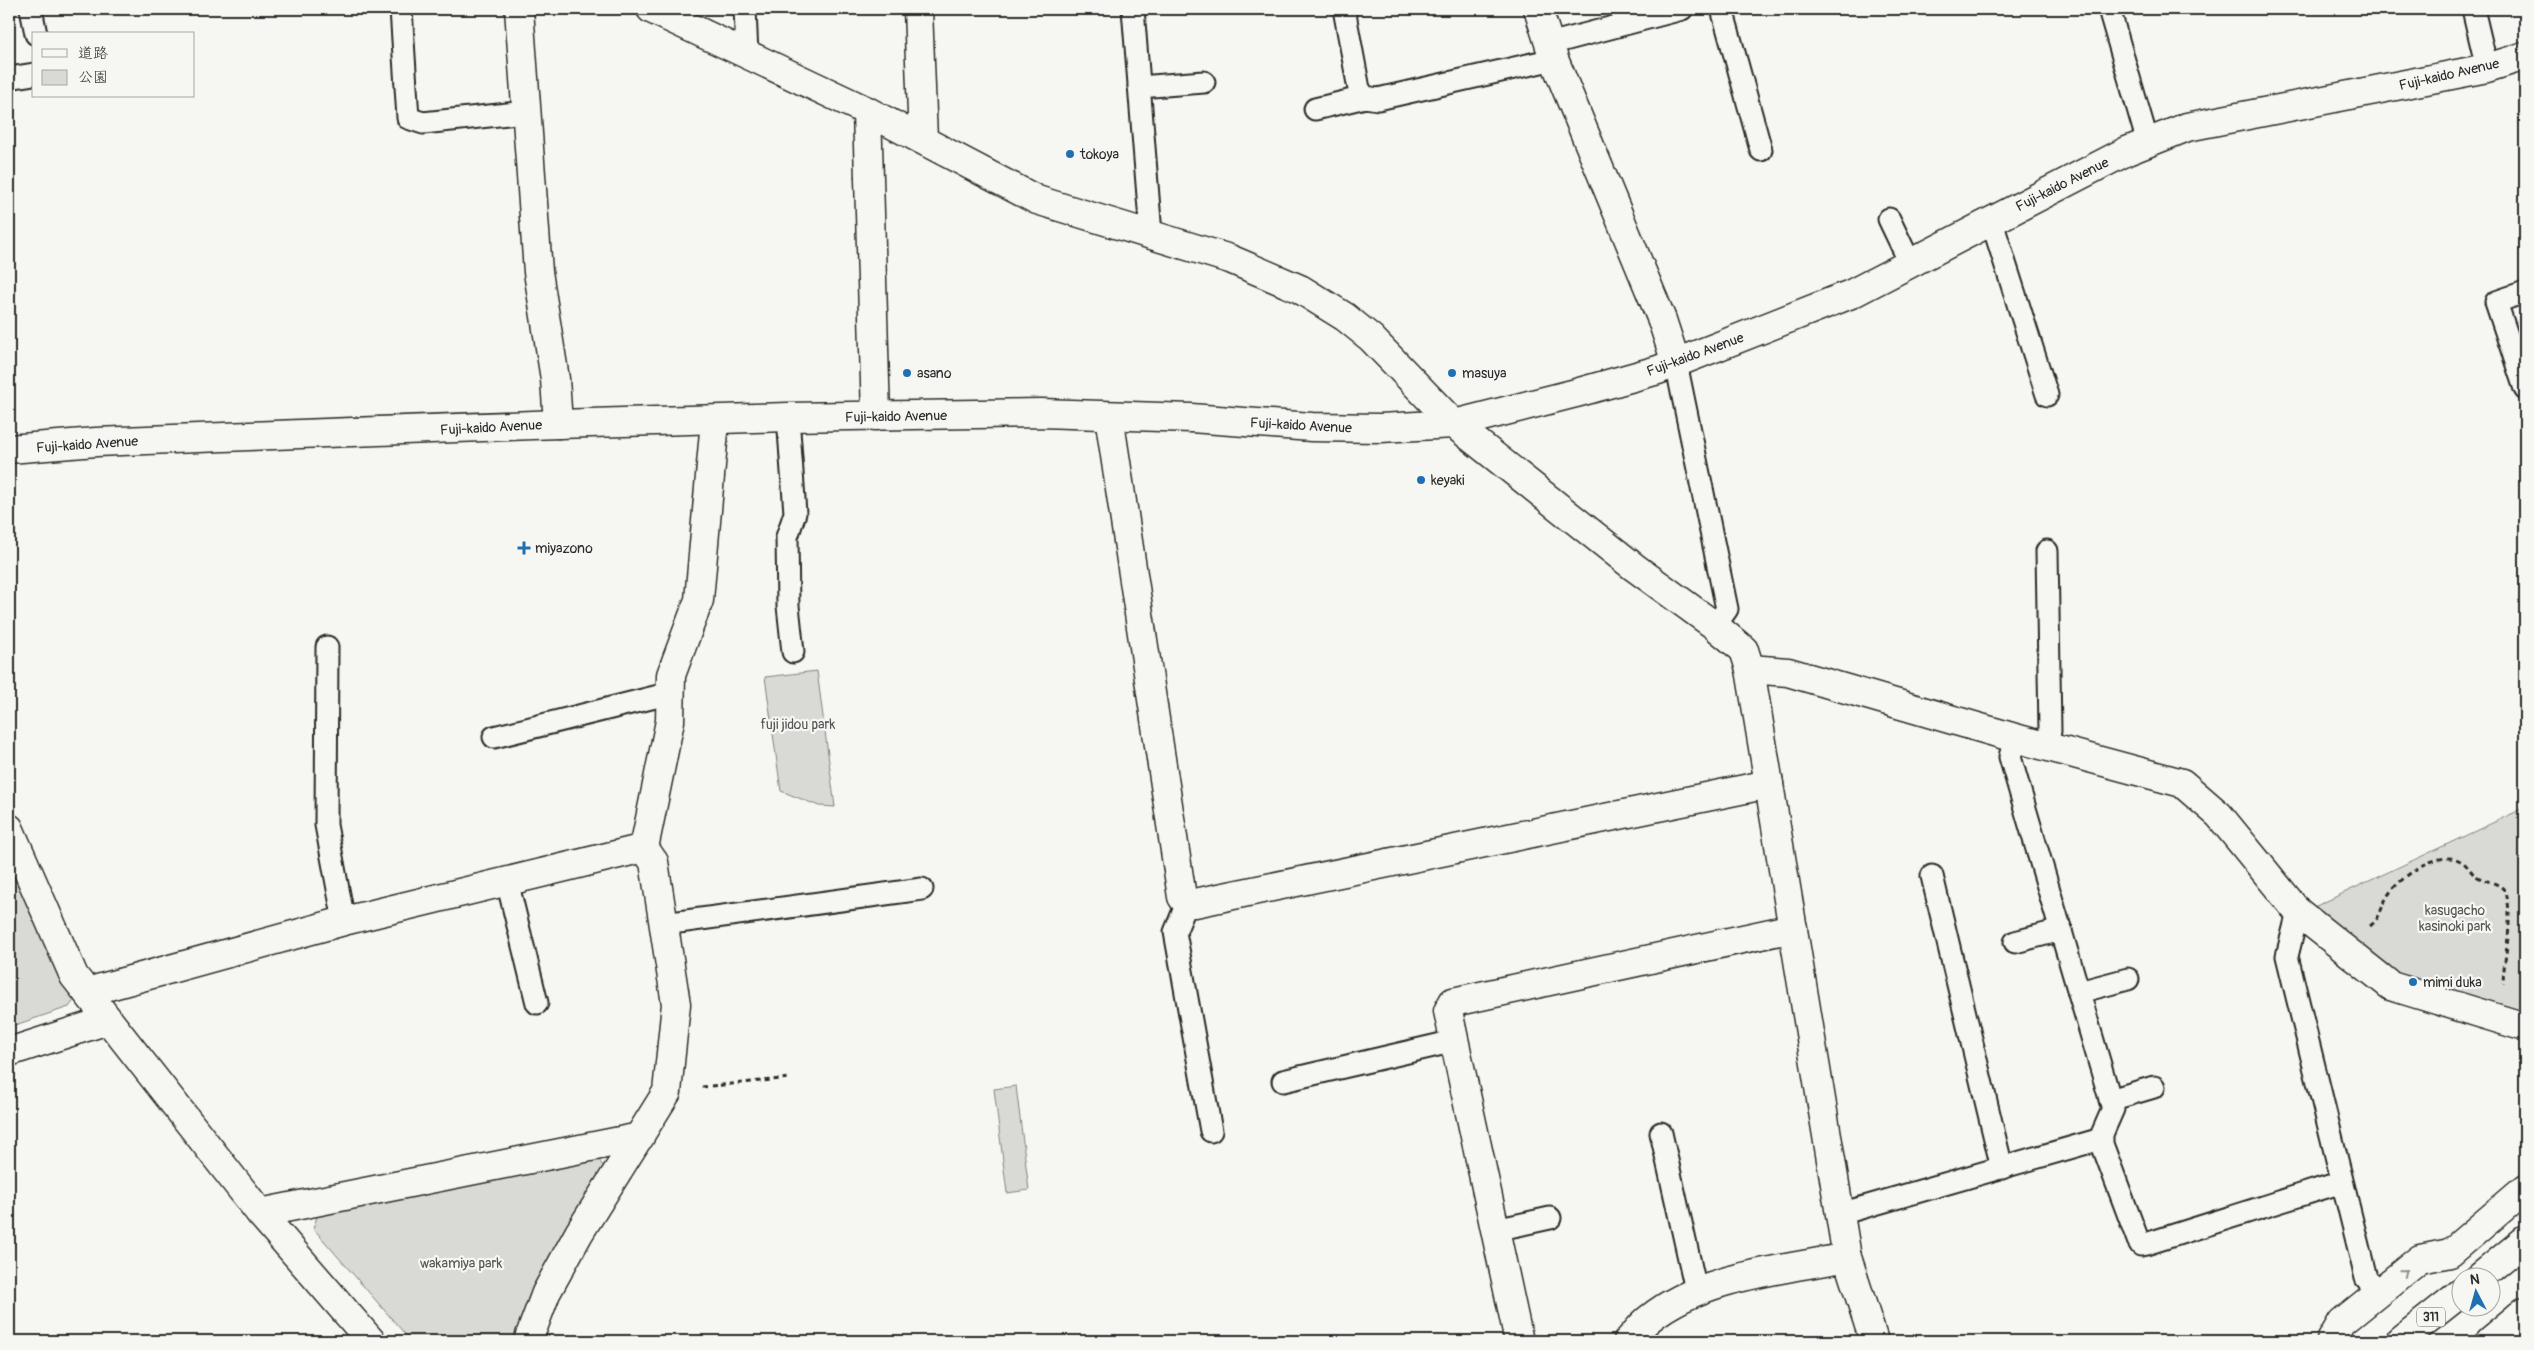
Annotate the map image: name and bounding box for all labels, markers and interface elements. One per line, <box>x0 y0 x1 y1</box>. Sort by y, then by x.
legend <box>32 32 195 98</box>
text: 道路 <box>78 44 108 63</box>
street label: Fuji-kaido Avenue <box>2397 55 2501 94</box>
text: 公園 <box>78 68 108 87</box>
place label: tokoya <box>1079 146 1119 163</box>
marker: tokoya <box>1064 148 1076 160</box>
street label: Fuji-kaido Avenue <box>2013 154 2112 215</box>
street label: Fuji-kaido Avenue <box>1644 329 1746 380</box>
place label: asano <box>917 365 952 382</box>
place label: masuya <box>1462 365 1506 382</box>
marker: asano <box>901 367 913 379</box>
marker: masuya <box>1446 367 1458 379</box>
street label: Fuji-kaido Avenue <box>845 407 947 426</box>
street label: Fuji-kaido Avenue <box>1250 414 1353 437</box>
street label: Fuji-kaido Avenue <box>440 416 543 439</box>
street label: Fuji-kaido Avenue <box>35 432 139 457</box>
place label: keyaki <box>1431 472 1465 489</box>
marker: keyaki <box>1415 474 1427 486</box>
place label: miyazono <box>535 540 593 557</box>
marker: miyazono <box>517 541 531 555</box>
park label: fuji jidou park <box>761 716 836 733</box>
park label: kasugacho kasinoki park <box>2419 902 2491 935</box>
place label: mimi duka <box>2423 974 2482 991</box>
marker: mimi duka <box>2407 976 2419 988</box>
park label: wakamiya park <box>420 1255 503 1272</box>
north arrow <box>2452 1268 2502 1318</box>
one-way arrow <box>2398 1269 2407 1278</box>
text: N <box>2469 1271 2480 1289</box>
road number: 311 <box>2417 1308 2445 1326</box>

